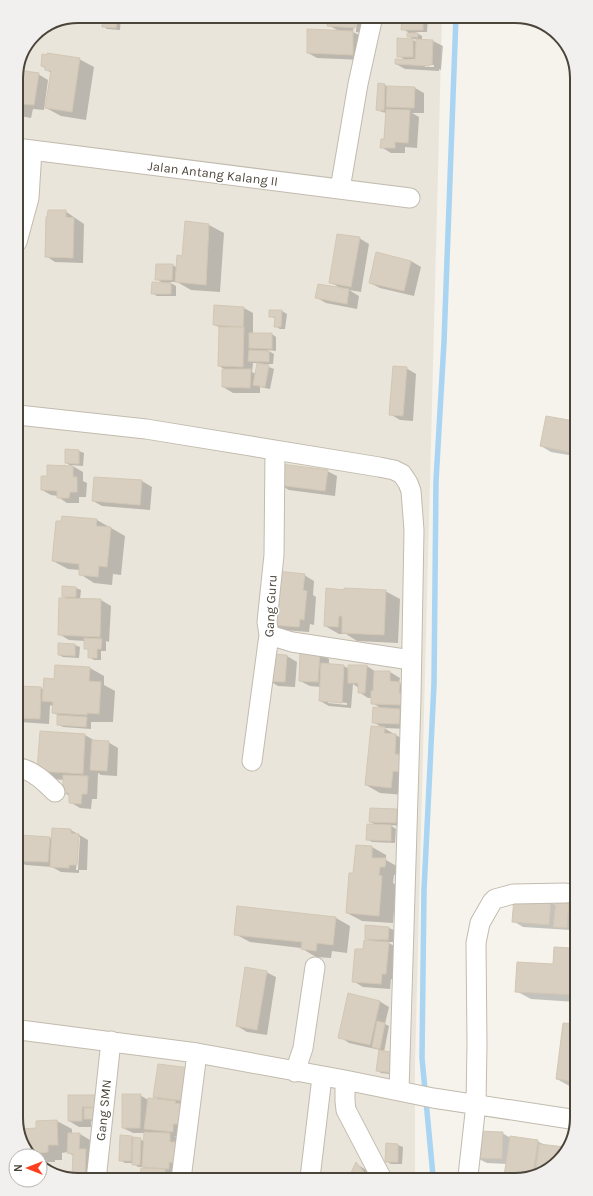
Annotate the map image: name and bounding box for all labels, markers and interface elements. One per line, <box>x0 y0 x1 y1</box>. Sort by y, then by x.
street label: Jalan Antang Kalang II <box>147 158 279 189</box>
street label: Gang Guru <box>261 574 280 638</box>
street label: Gang SMN <box>93 1079 114 1141</box>
north arrow <box>8 1148 48 1188</box>
text: N <box>12 1164 25 1172</box>

